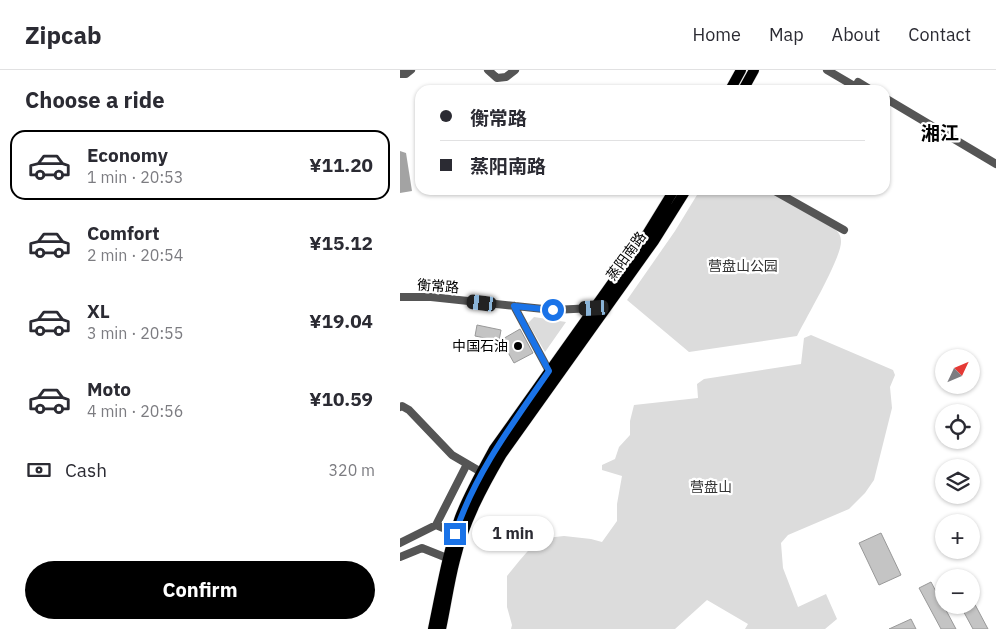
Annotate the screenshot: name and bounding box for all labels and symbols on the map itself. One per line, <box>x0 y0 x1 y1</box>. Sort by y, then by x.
district label: 湘江 <box>921 121 959 145</box>
street label: 蒸阳南路 <box>602 228 650 284</box>
park label: 营盘山公园 <box>708 257 778 275</box>
street label: 衡常路 <box>416 276 460 296</box>
car <box>466 294 497 312</box>
route start <box>542 299 564 321</box>
car <box>578 300 609 316</box>
place label: 中国石油 <box>452 337 508 355</box>
marker: 中国石油 <box>512 340 524 352</box>
north arrow <box>935 349 980 394</box>
park label: 营盘山 <box>690 478 732 496</box>
callout: 1 min <box>472 516 555 552</box>
route end <box>444 523 466 545</box>

